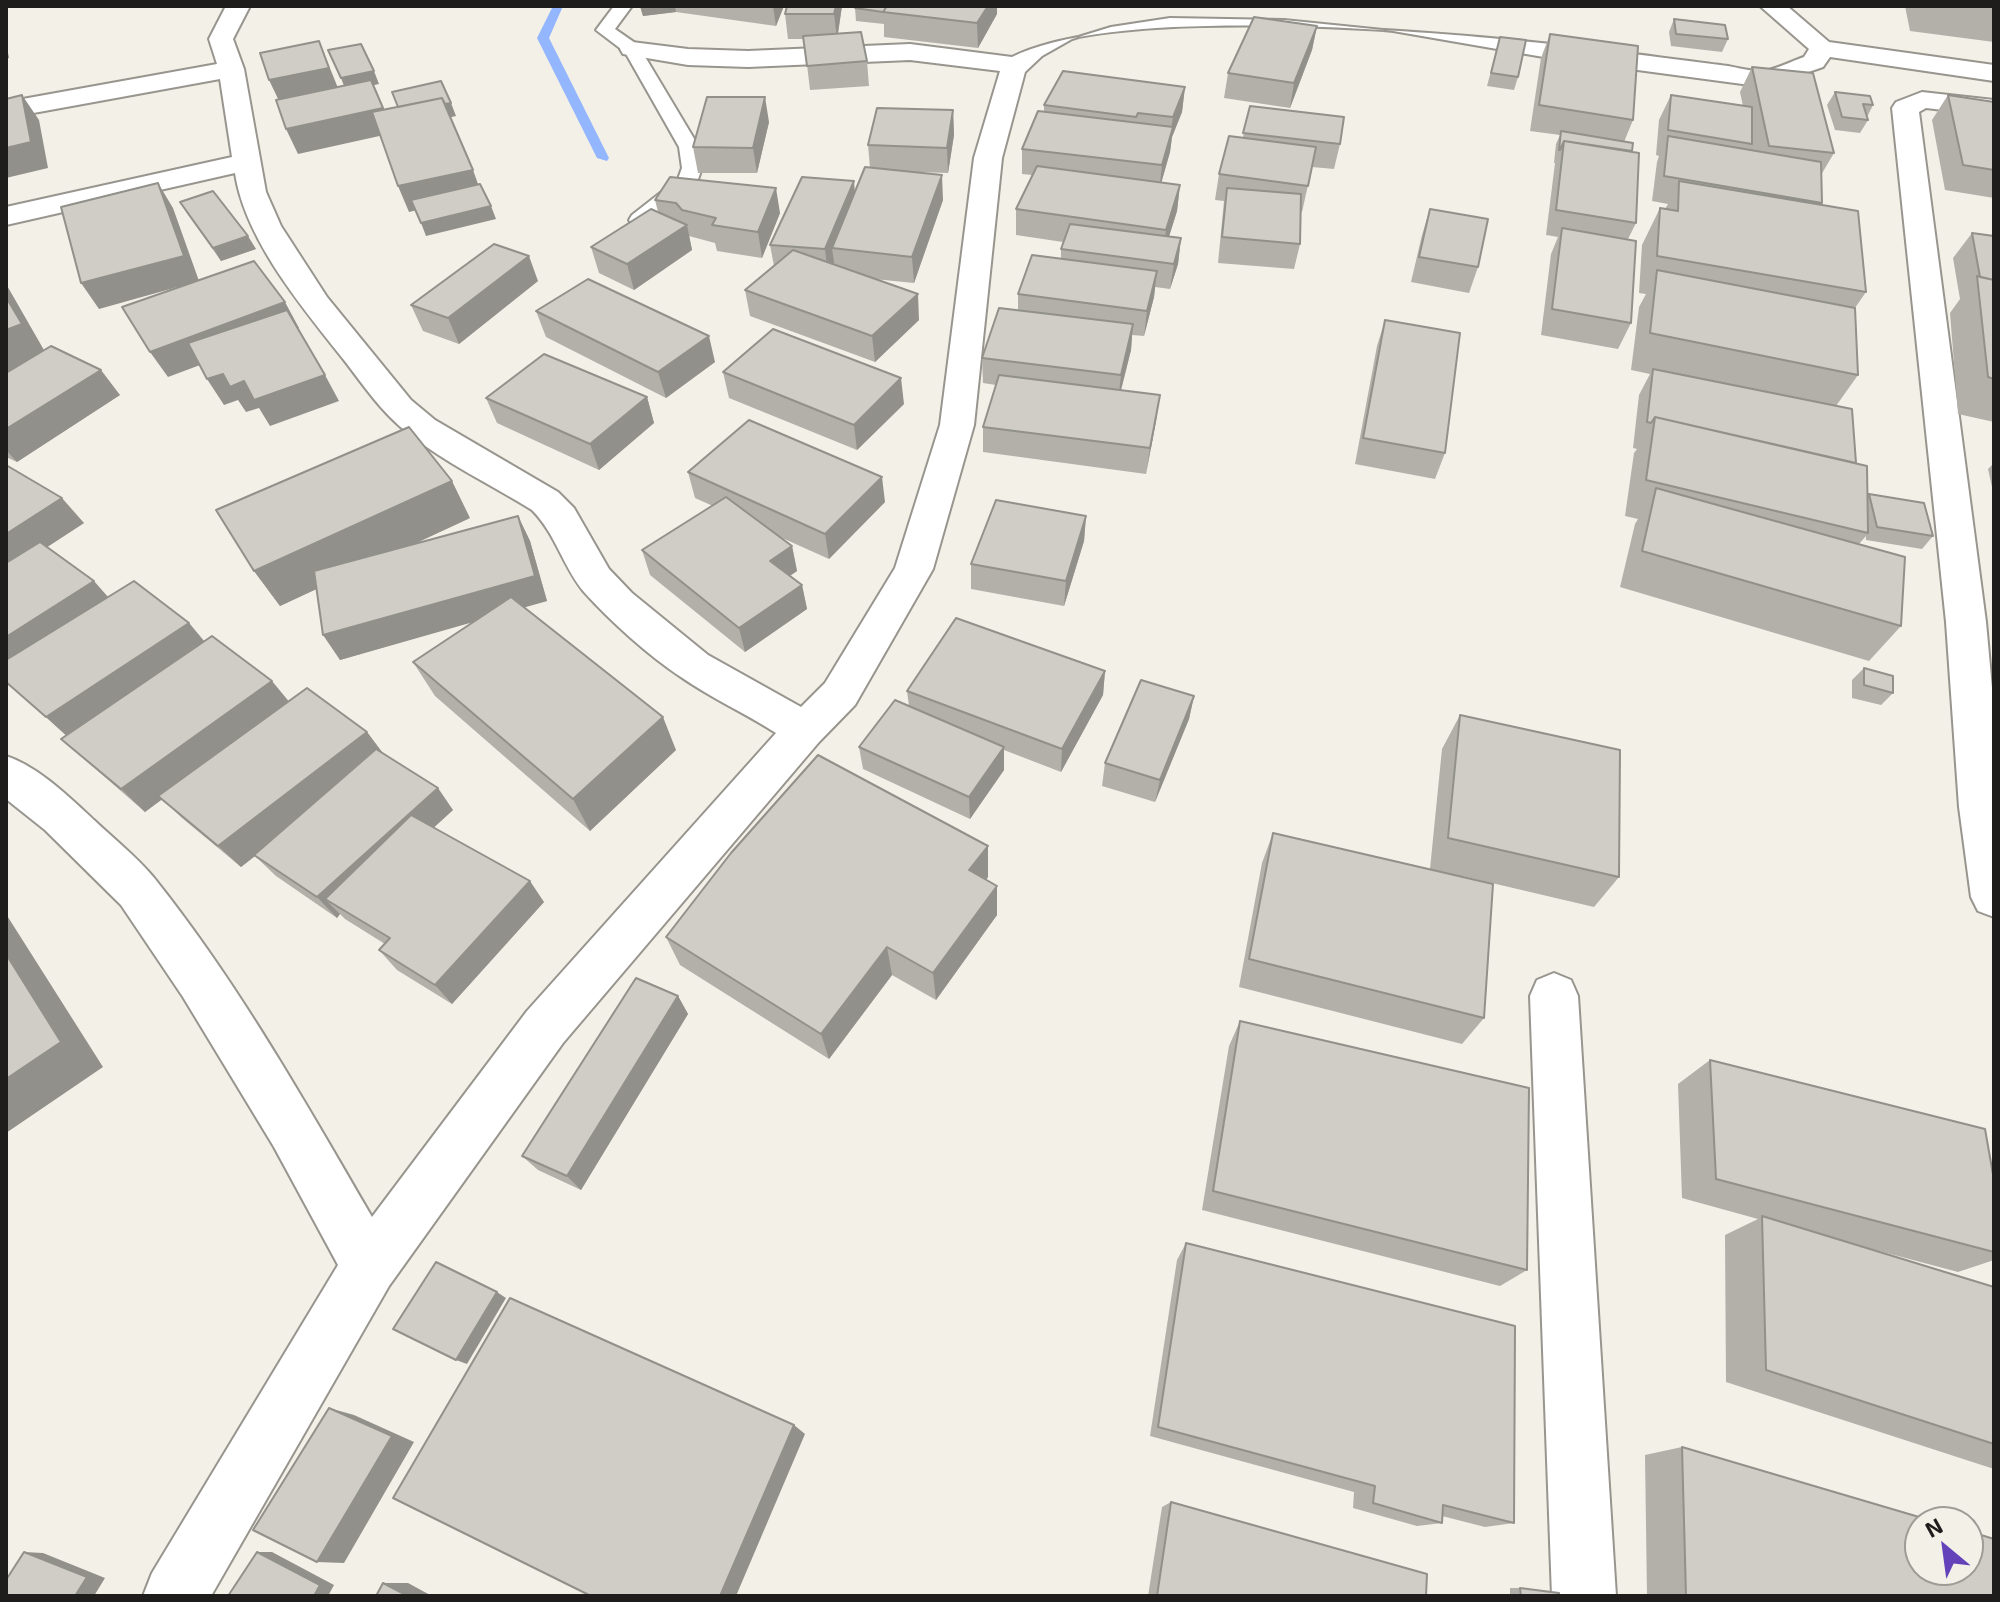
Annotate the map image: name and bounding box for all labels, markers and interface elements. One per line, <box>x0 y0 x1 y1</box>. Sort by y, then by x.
north arrow <box>1904 1506 1984 1586</box>
text: N <box>1920 1512 1947 1542</box>

